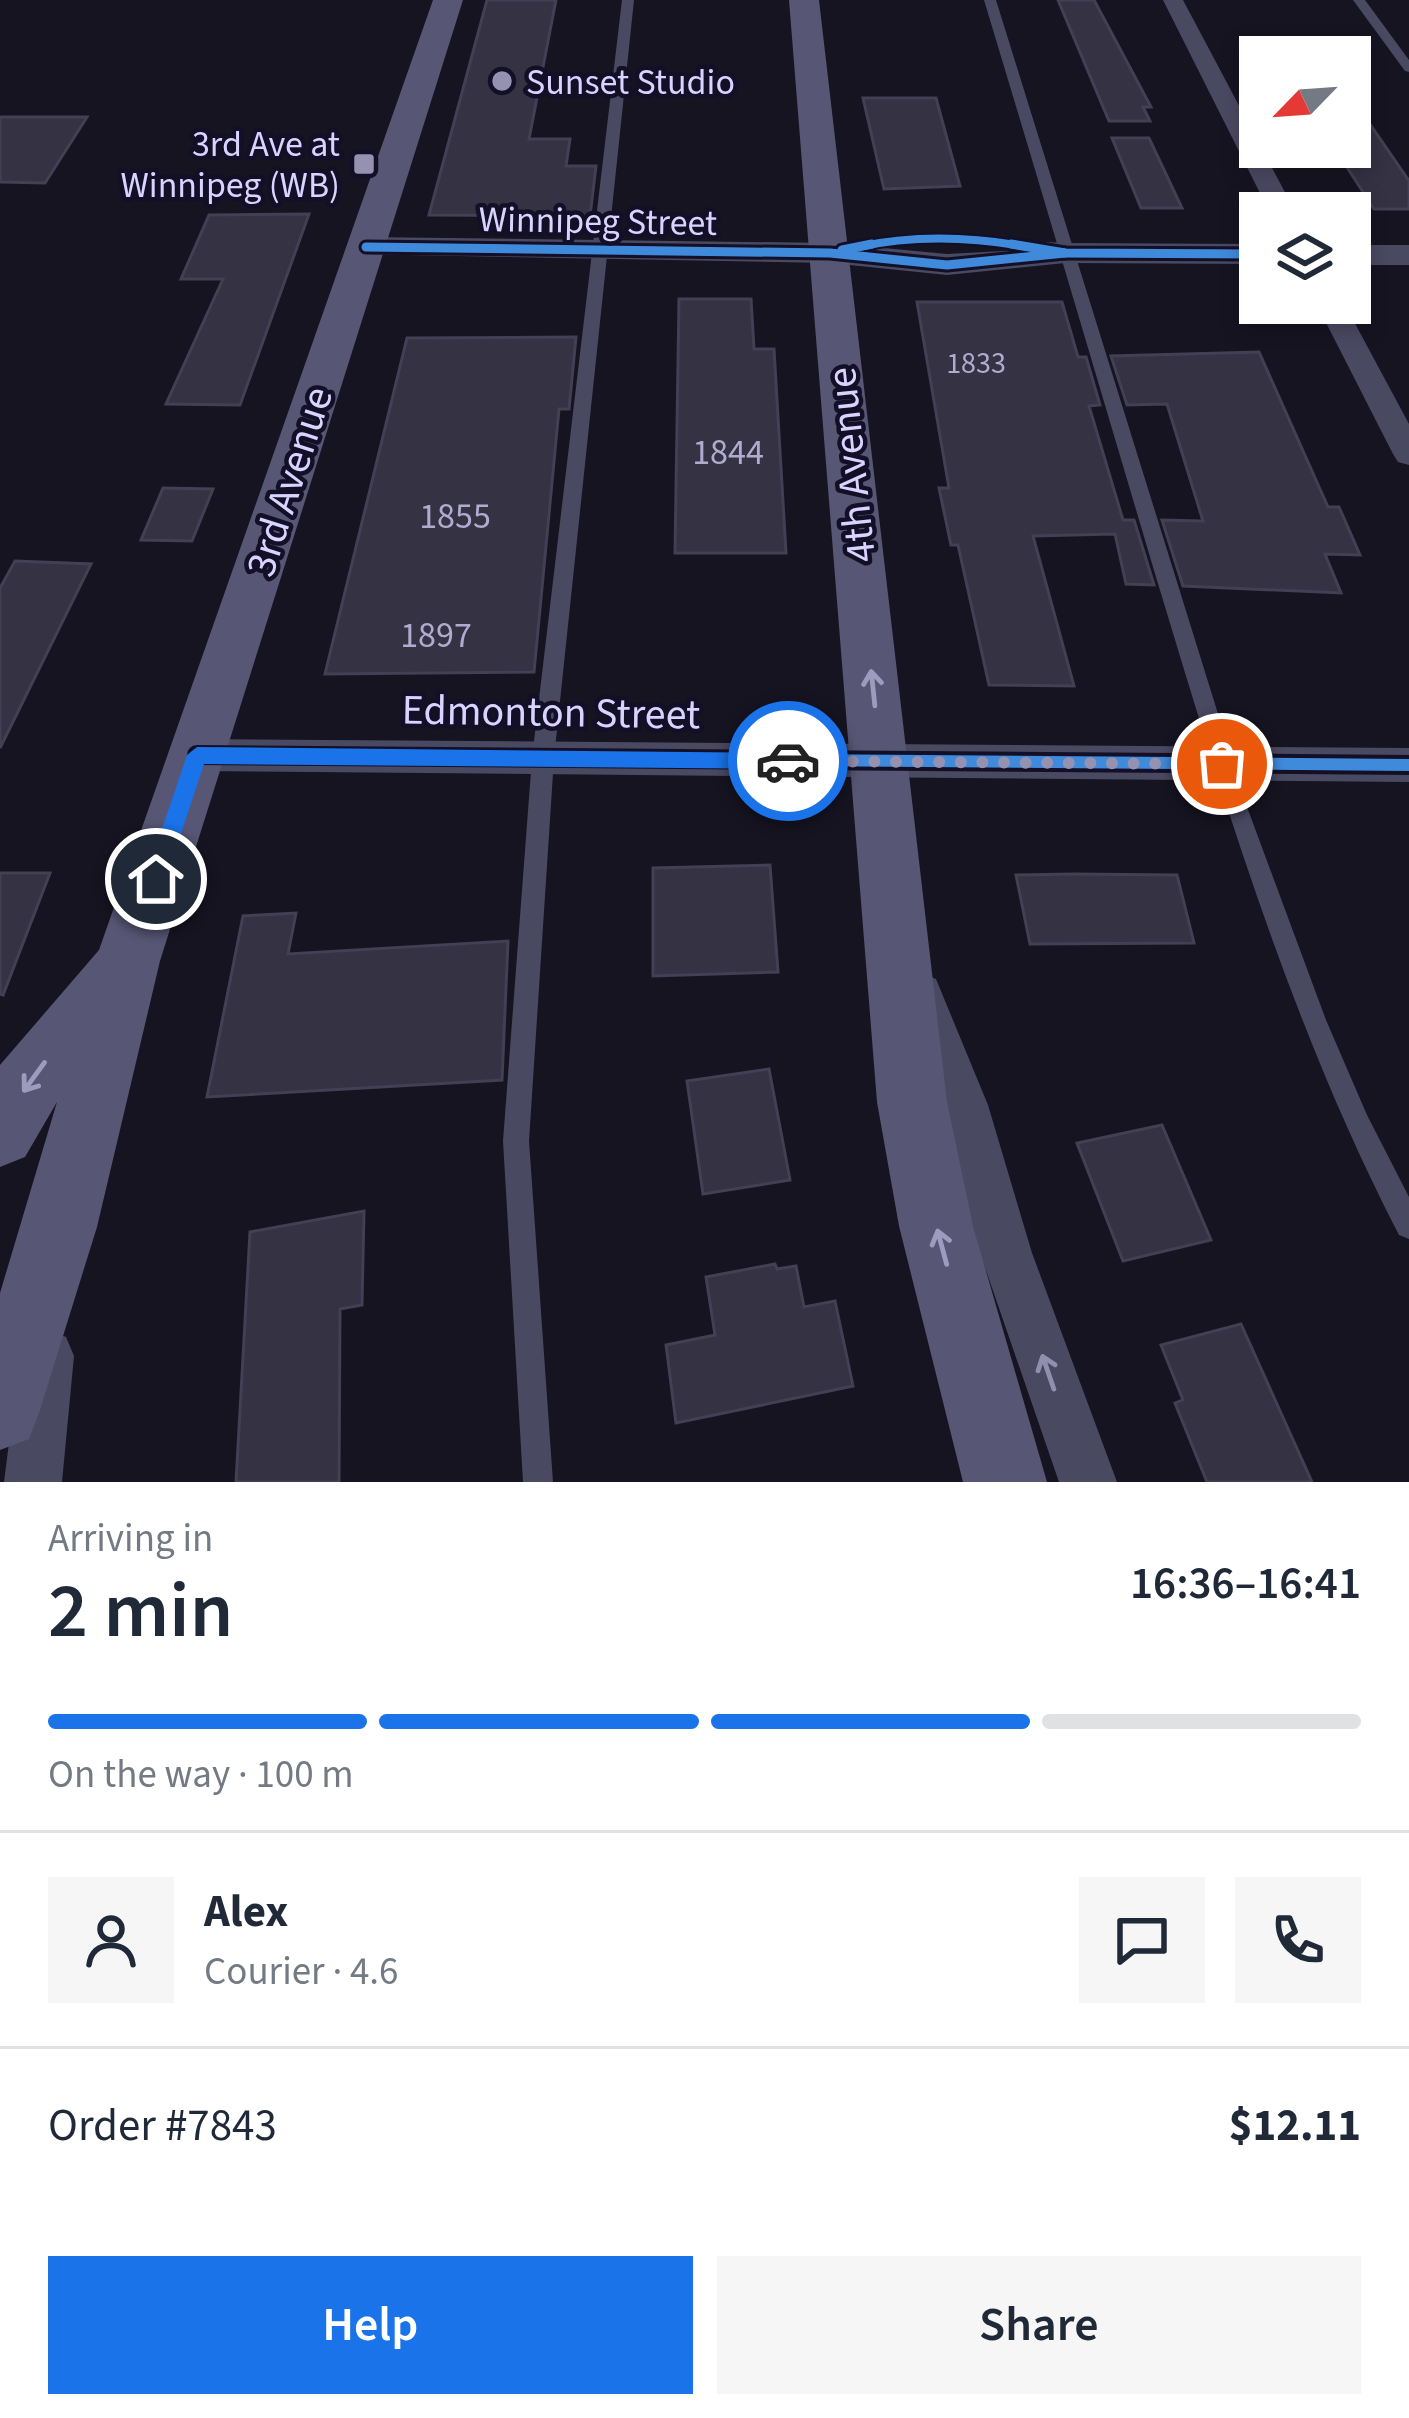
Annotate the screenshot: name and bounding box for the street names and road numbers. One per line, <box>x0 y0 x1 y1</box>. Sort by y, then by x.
street label: Winnipeg Street <box>478 194 718 249</box>
street label: 4th Avenue <box>812 364 892 565</box>
street label: 3rd Avenue <box>231 379 349 584</box>
street label: Edmonton Street <box>401 680 701 746</box>

